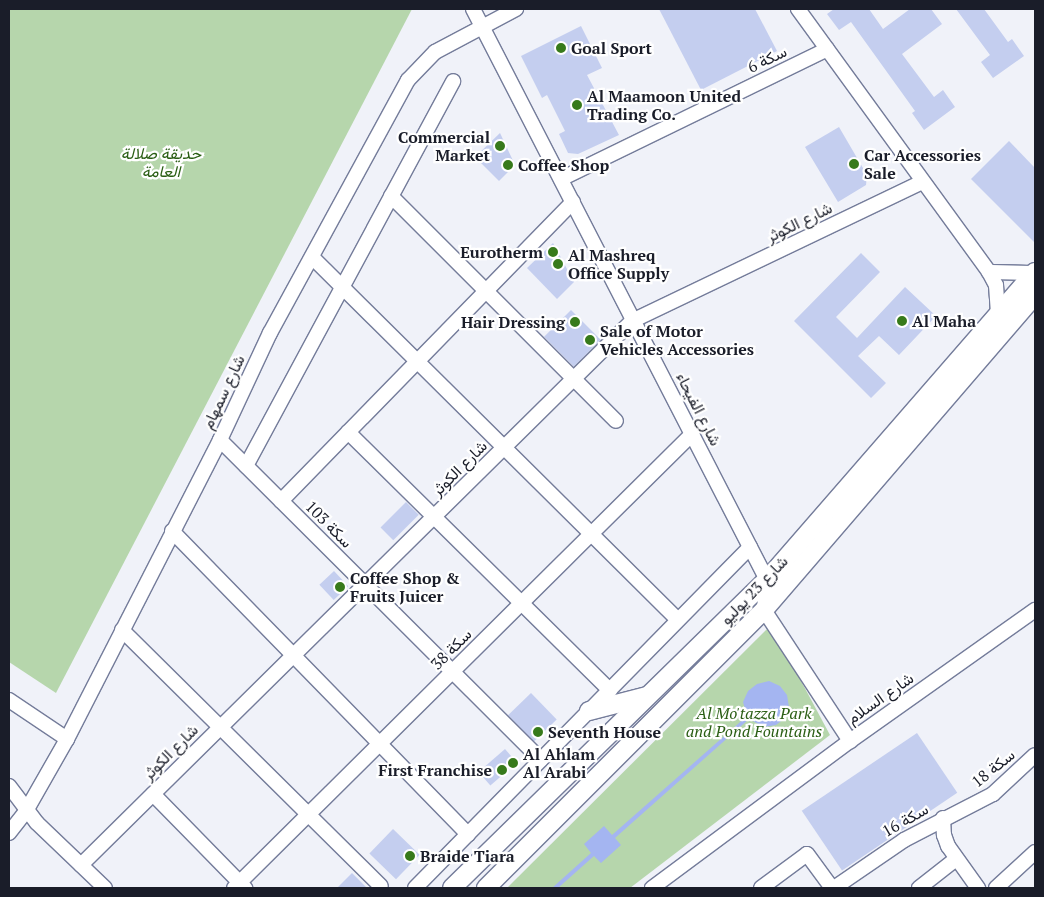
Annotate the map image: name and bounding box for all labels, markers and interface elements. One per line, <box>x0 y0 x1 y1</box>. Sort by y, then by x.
place label: Goal Sport <box>571 38 652 58</box>
street label: سكة 6 <box>744 41 790 77</box>
marker: Goal Sport <box>555 42 567 54</box>
place label: Al Maamoon United Trading Co. <box>587 86 741 124</box>
marker: Al Maamoon United Trading Co. <box>571 99 583 111</box>
place label: Commercial Market <box>398 127 490 165</box>
marker: Commercial Market <box>494 140 506 152</box>
park label: حديقة صلالة العامة <box>121 143 201 181</box>
place label: Car Accessories Sale <box>864 145 981 183</box>
place label: Coffee Shop <box>518 155 609 175</box>
marker: Car Accessories Sale <box>848 158 860 170</box>
marker: Coffee Shop <box>502 159 514 171</box>
street label: شارع الكوثر <box>763 198 835 246</box>
place label: Eurotherm <box>460 242 543 262</box>
place label: Al Mashreq Office Supply <box>568 245 669 283</box>
marker: Eurotherm <box>547 246 559 258</box>
marker: Al Mashreq Office Supply <box>552 258 564 270</box>
place label: Al Maha <box>912 311 976 331</box>
place label: Hair Dressing <box>461 312 565 332</box>
marker: Al Maha <box>896 315 908 327</box>
marker: Hair Dressing <box>569 316 581 328</box>
place label: Sale of Motor Vehicles Accessories <box>600 321 754 359</box>
marker: Sale of Motor Vehicles Accessories <box>584 334 596 346</box>
street label: شارع سمهام <box>197 352 249 432</box>
street label: شارع الفيحاء <box>672 369 726 449</box>
street label: شارع الكوثر <box>427 436 491 500</box>
street label: سكة 103 <box>302 497 356 551</box>
street label: شارع 23 يوليو <box>716 552 792 628</box>
place label: Coffee Shop & Fruits Juicer <box>350 568 460 606</box>
marker: Coffee Shop & Fruits Juicer <box>334 581 346 593</box>
street label: سكة 38 <box>427 625 475 673</box>
street label: شارع السلام <box>843 668 917 728</box>
park label: Al Mo'tazza Park and Pond Fountains <box>686 703 822 741</box>
street label: شارع الكوثر <box>138 720 202 784</box>
place label: Seventh House <box>548 722 661 742</box>
marker: Seventh House <box>532 726 544 738</box>
place label: Al Ahlam Al Arabi <box>523 744 595 782</box>
street label: سكة 18 <box>968 745 1018 791</box>
marker: Al Ahlam Al Arabi <box>507 757 519 769</box>
place label: First Franchise <box>378 760 492 780</box>
marker: First Franchise <box>496 764 508 776</box>
street label: سكة 16 <box>879 799 931 841</box>
place label: Braide Tiara <box>420 846 515 866</box>
marker: Braide Tiara <box>404 850 416 862</box>

